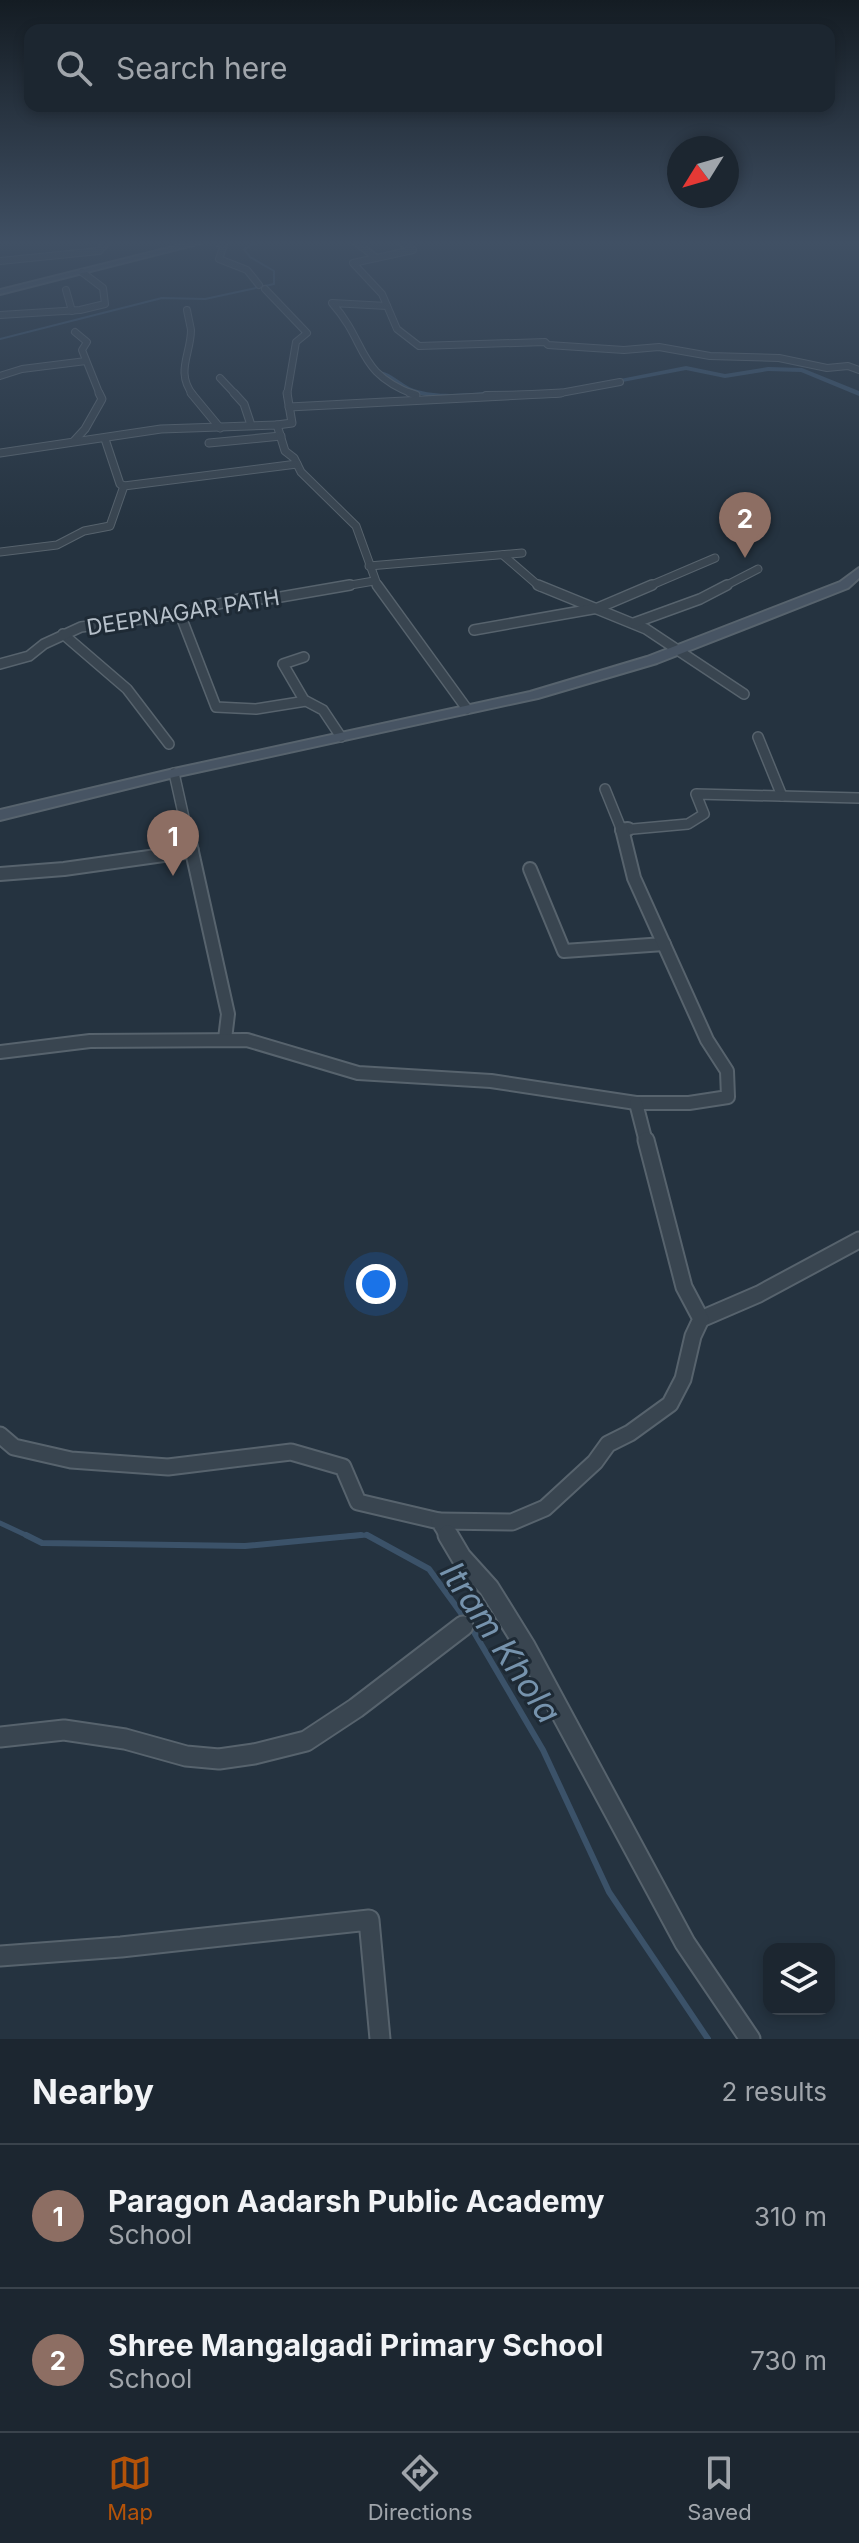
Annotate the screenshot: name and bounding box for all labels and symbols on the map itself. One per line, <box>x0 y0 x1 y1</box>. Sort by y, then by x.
north arrow <box>667 136 739 208</box>
pin: 2 <box>719 492 771 558</box>
street label: DEEPNAGAR PATH <box>85 584 281 640</box>
pin: 1 <box>147 810 199 876</box>
your location <box>356 1264 396 1304</box>
water label: Itram Khola <box>432 1554 570 1730</box>

